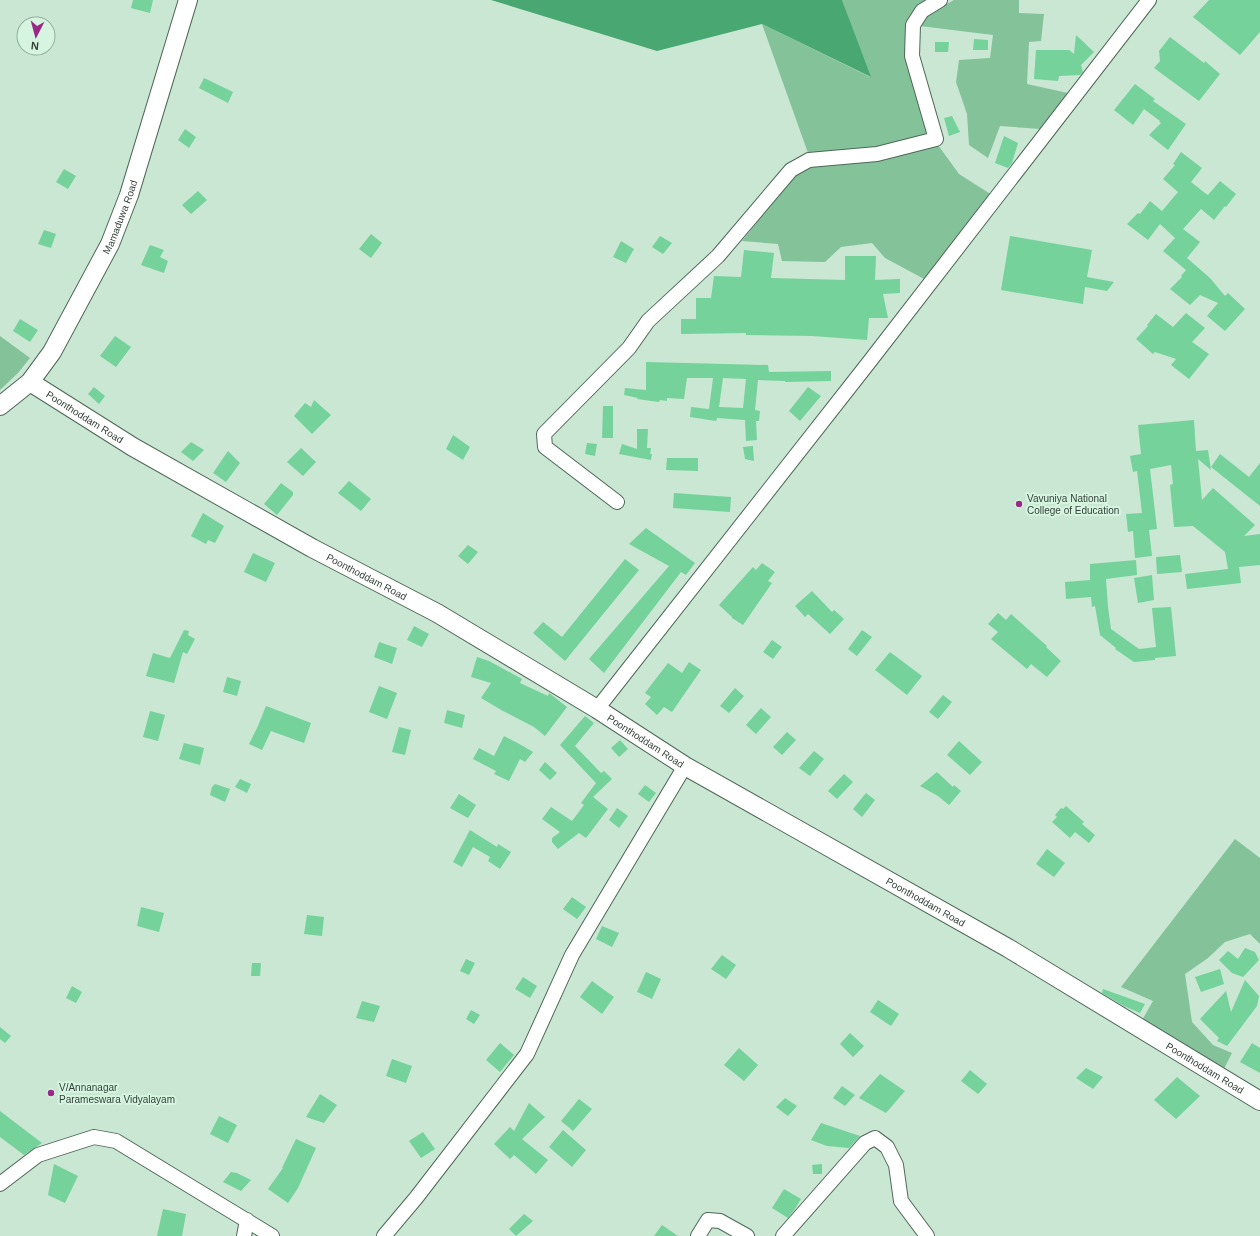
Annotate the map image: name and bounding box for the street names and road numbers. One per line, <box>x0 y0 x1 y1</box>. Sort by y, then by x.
street label: Mamaduwa Road <box>100 179 139 256</box>
street label: Poonthoddam Road <box>44 388 126 445</box>
street label: Poonthoddam Road <box>325 551 409 602</box>
street label: Poonthoddam Road <box>606 712 686 769</box>
street label: Poonthoddam Road <box>884 875 967 928</box>
street label: Poonthoddam Road <box>1164 1040 1246 1095</box>

